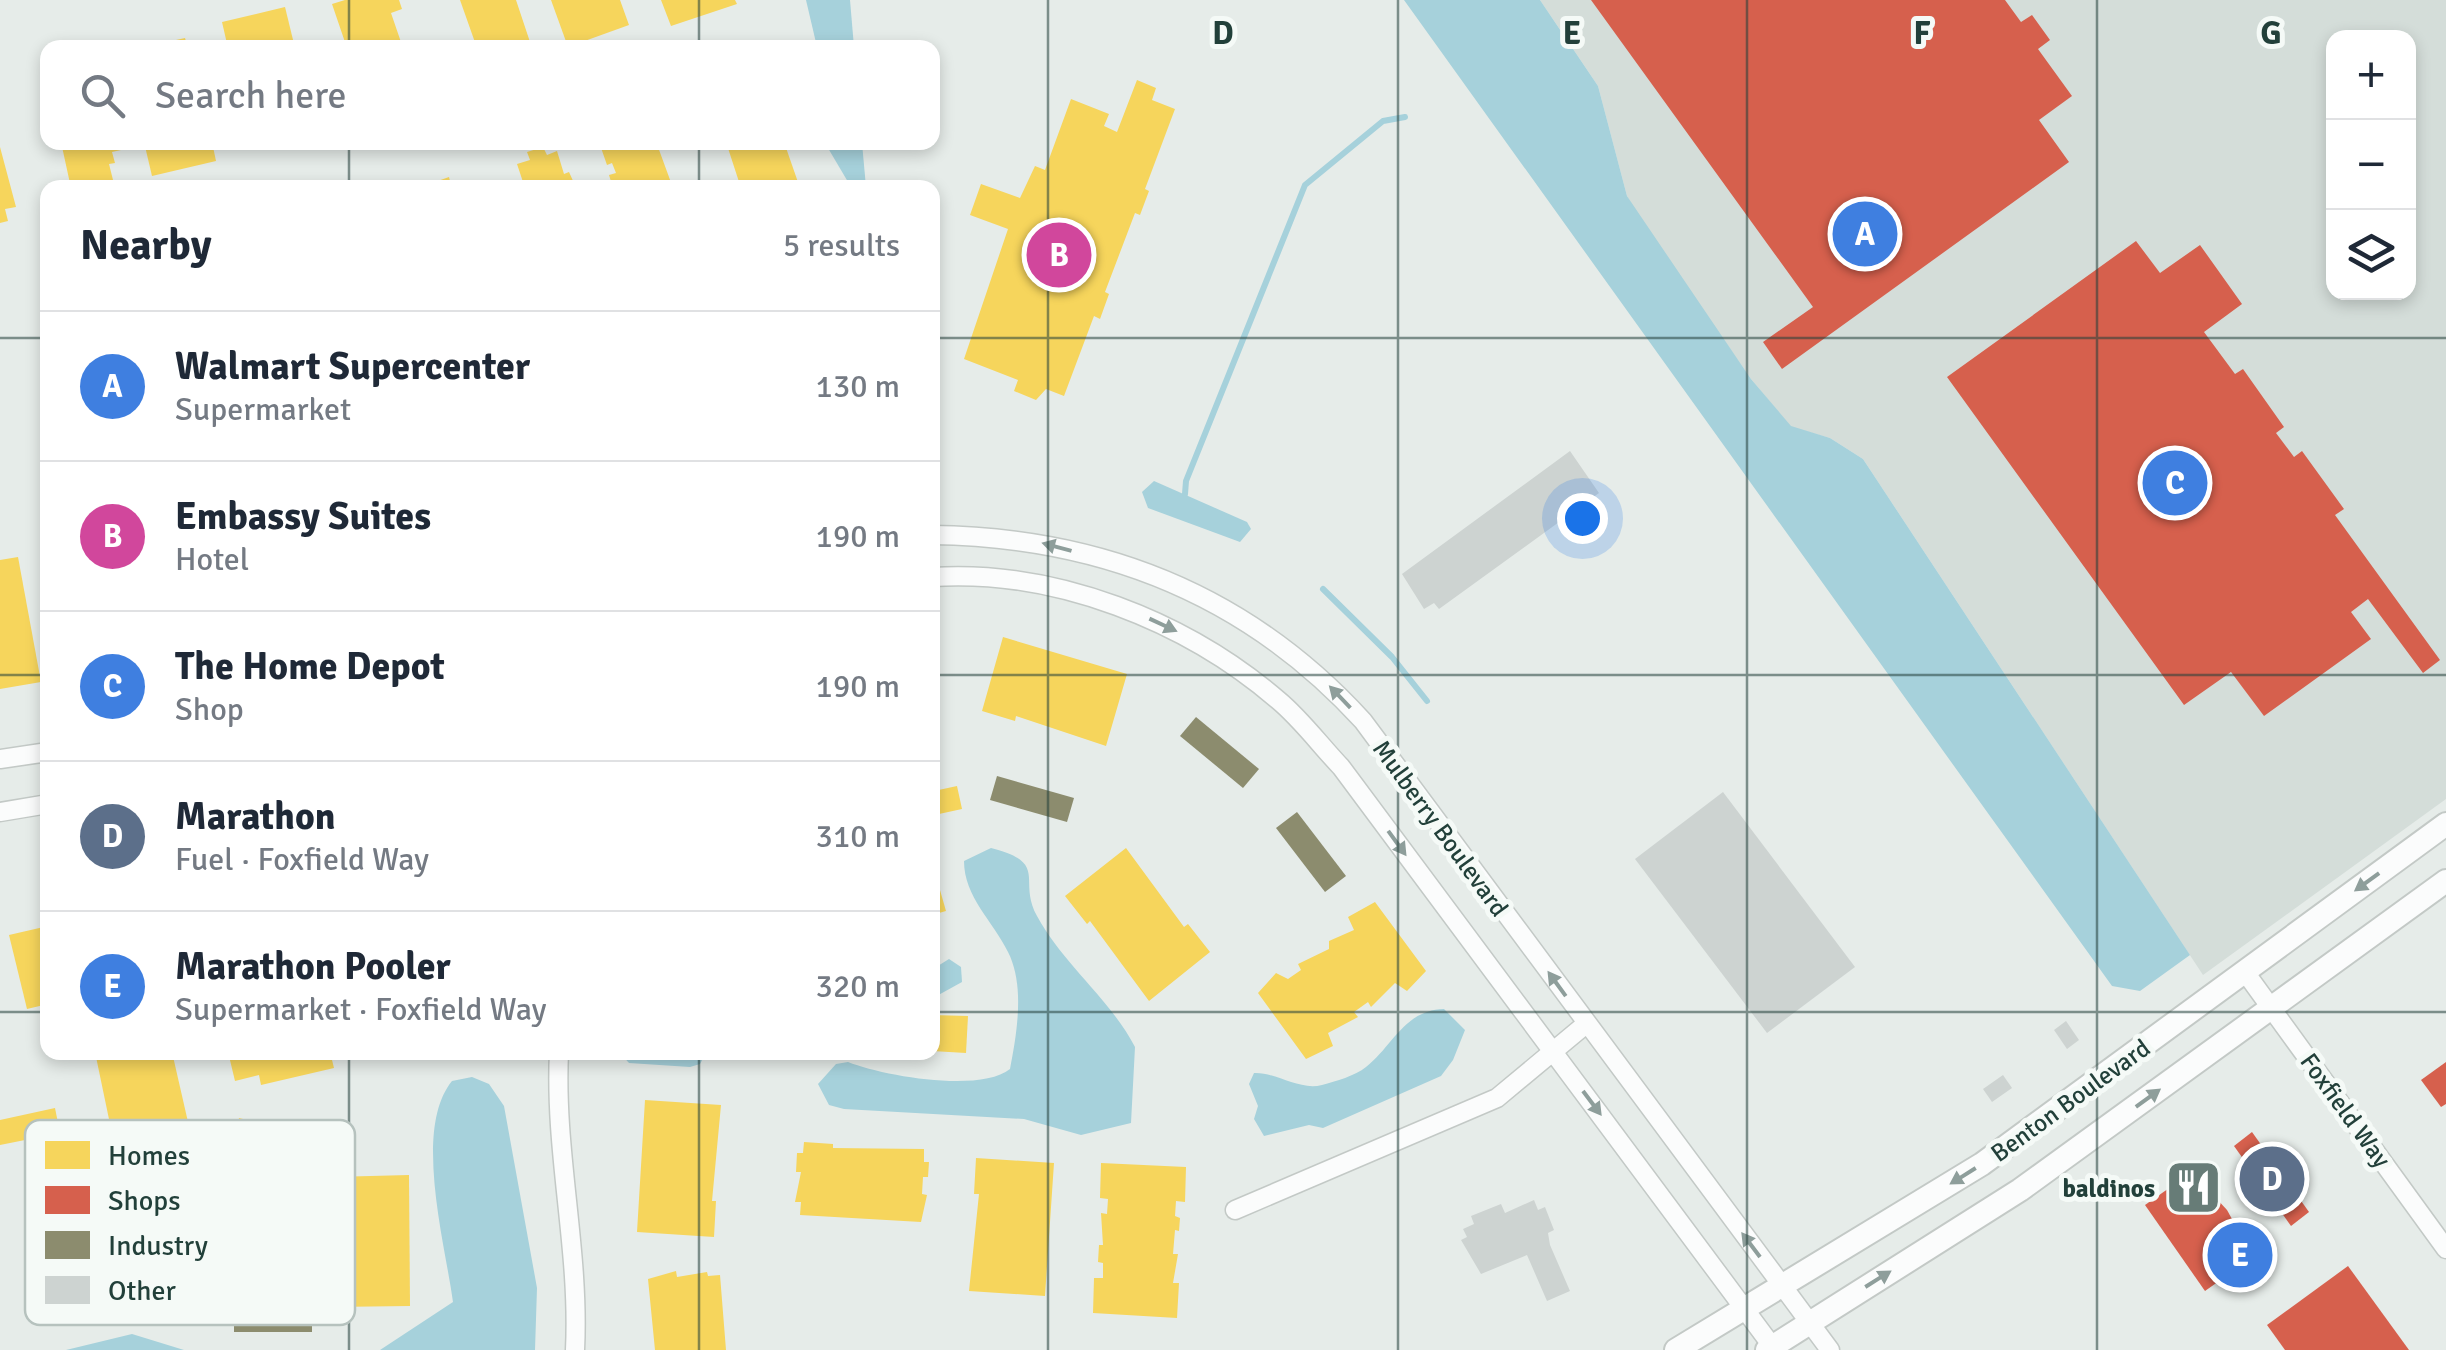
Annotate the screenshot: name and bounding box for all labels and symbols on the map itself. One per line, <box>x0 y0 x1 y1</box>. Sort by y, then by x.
text: D <box>1212 14 1234 53</box>
text: E <box>1563 14 1581 53</box>
text: F <box>1913 14 1931 53</box>
text: G <box>2261 14 2281 53</box>
pin: A <box>1832 196 1898 272</box>
pin: B <box>1026 218 1092 292</box>
pin: C <box>2142 446 2208 520</box>
your location <box>1557 493 1608 544</box>
one-way arrow <box>1042 539 1073 555</box>
one-way arrow <box>1149 616 1178 633</box>
one-way arrow <box>1329 685 1352 709</box>
street label: Mulberry Boulevard <box>1366 734 1515 923</box>
one-way arrow <box>1387 830 1407 857</box>
one-way arrow <box>2354 872 2381 892</box>
one-way arrow <box>1547 971 1567 997</box>
street label: Benton Boulevard <box>1985 1032 2156 1169</box>
street label: Foxfield Way <box>2294 1047 2398 1174</box>
one-way arrow <box>2135 1088 2161 1108</box>
one-way arrow <box>1582 1090 1603 1116</box>
legend <box>25 1120 355 1325</box>
text: Homes <box>108 1139 190 1173</box>
pin: D <box>2240 1142 2304 1216</box>
restaurant icon: baldinos <box>2164 1158 2224 1218</box>
one-way arrow <box>1949 1167 1977 1184</box>
place label: baldinos <box>2062 1173 2155 1204</box>
text: Shops <box>108 1184 180 1218</box>
pin: E <box>2208 1218 2272 1292</box>
text: Industry <box>108 1229 208 1263</box>
one-way arrow <box>1741 1232 1761 1258</box>
one-way arrow <box>1865 1270 1892 1289</box>
text: Other <box>108 1274 176 1308</box>

